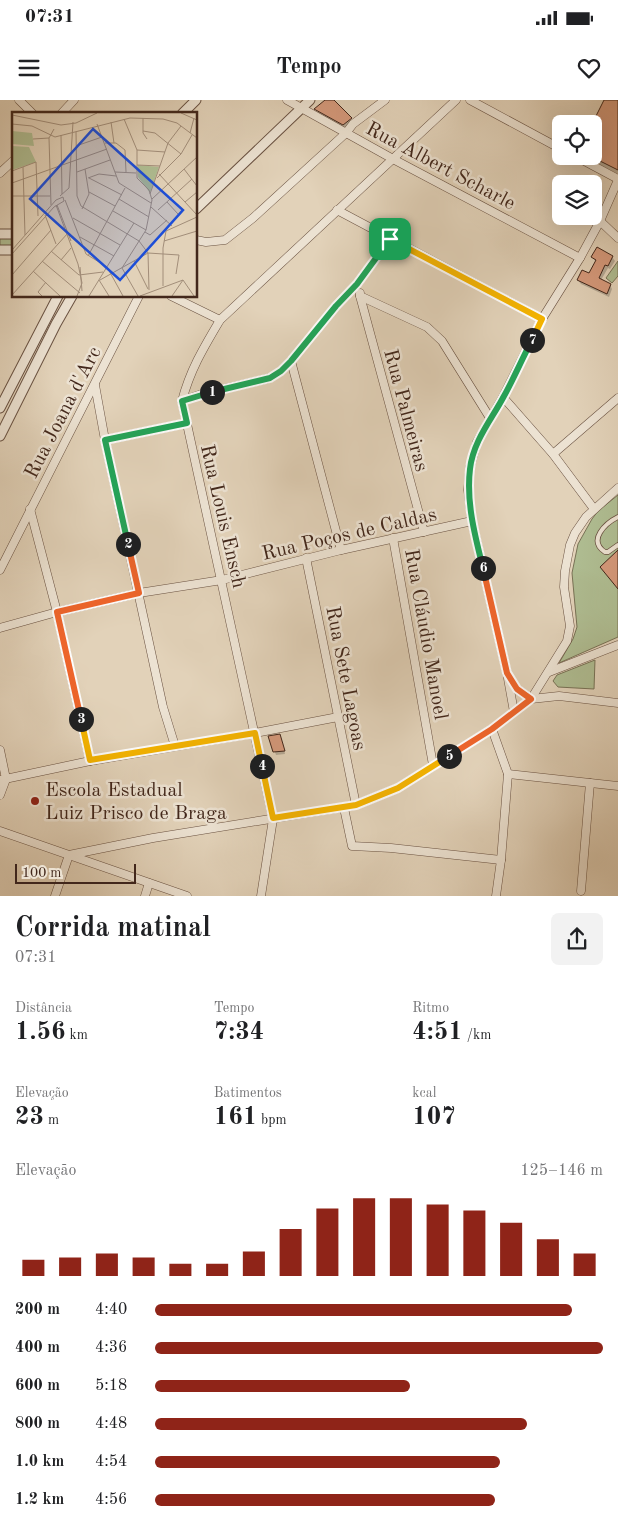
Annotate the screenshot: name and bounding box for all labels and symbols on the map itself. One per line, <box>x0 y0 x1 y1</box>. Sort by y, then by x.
inset map <box>12 112 198 298</box>
street label: Rua Albert Scharle <box>362 119 518 215</box>
pin <box>369 218 411 260</box>
pin: 7 <box>520 328 544 352</box>
street label: Rua Joana d'Arc <box>22 344 106 482</box>
street label: Rua Palmeiras <box>379 347 431 474</box>
pin: 1 <box>200 380 224 404</box>
street label: Rua Louis Ensch <box>196 443 248 590</box>
street label: Rua Poços de Caldas <box>260 505 439 565</box>
pin: 2 <box>116 532 140 556</box>
street label: Rua Cláudio Manoel <box>400 547 450 721</box>
pin: 6 <box>470 556 496 580</box>
street label: Rua Sete Lagoas <box>321 605 369 752</box>
pin: 3 <box>68 706 94 732</box>
pin: 5 <box>436 744 462 768</box>
pin: 4 <box>250 754 274 778</box>
place label: Escola Estadual Luiz Prisco de Braga <box>45 781 227 824</box>
marker: Escola Estadual Luiz Prisco de Braga <box>29 795 41 807</box>
scale bar <box>15 861 136 884</box>

